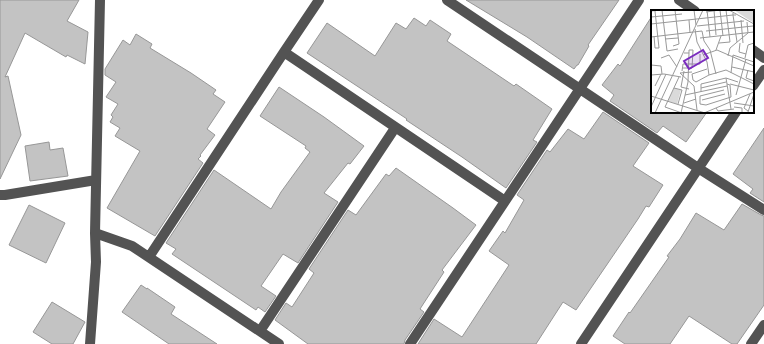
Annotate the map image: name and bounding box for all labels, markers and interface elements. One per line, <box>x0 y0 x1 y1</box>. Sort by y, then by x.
inset map <box>651 10 754 113</box>

